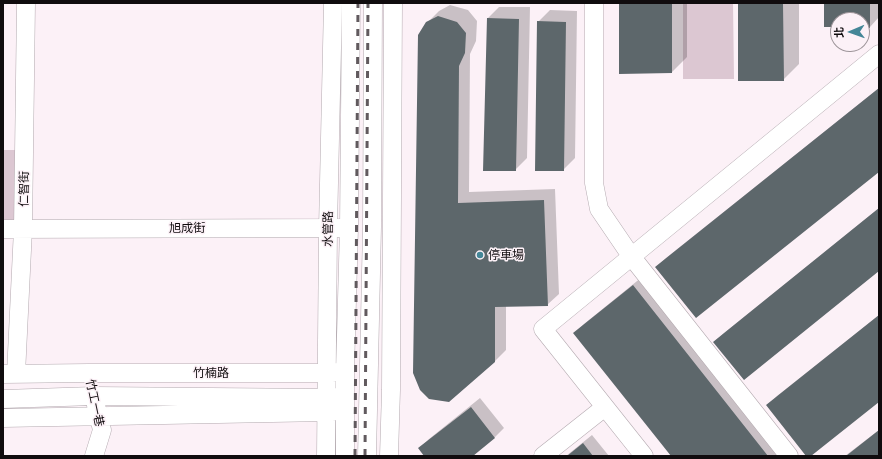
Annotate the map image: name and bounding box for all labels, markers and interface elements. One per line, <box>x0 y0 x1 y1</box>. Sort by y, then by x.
north arrow <box>830 12 870 52</box>
text: 北 <box>832 27 845 38</box>
street label: 仁智街 <box>16 171 32 207</box>
street label: 水管路 <box>320 211 336 247</box>
street label: 旭成街 <box>169 221 205 235</box>
place label: 停車場 <box>488 248 524 262</box>
marker: 停車場 <box>475 250 485 260</box>
street label: 竹楠路 <box>193 366 229 380</box>
street label: 竹工一巷 <box>83 378 107 428</box>

